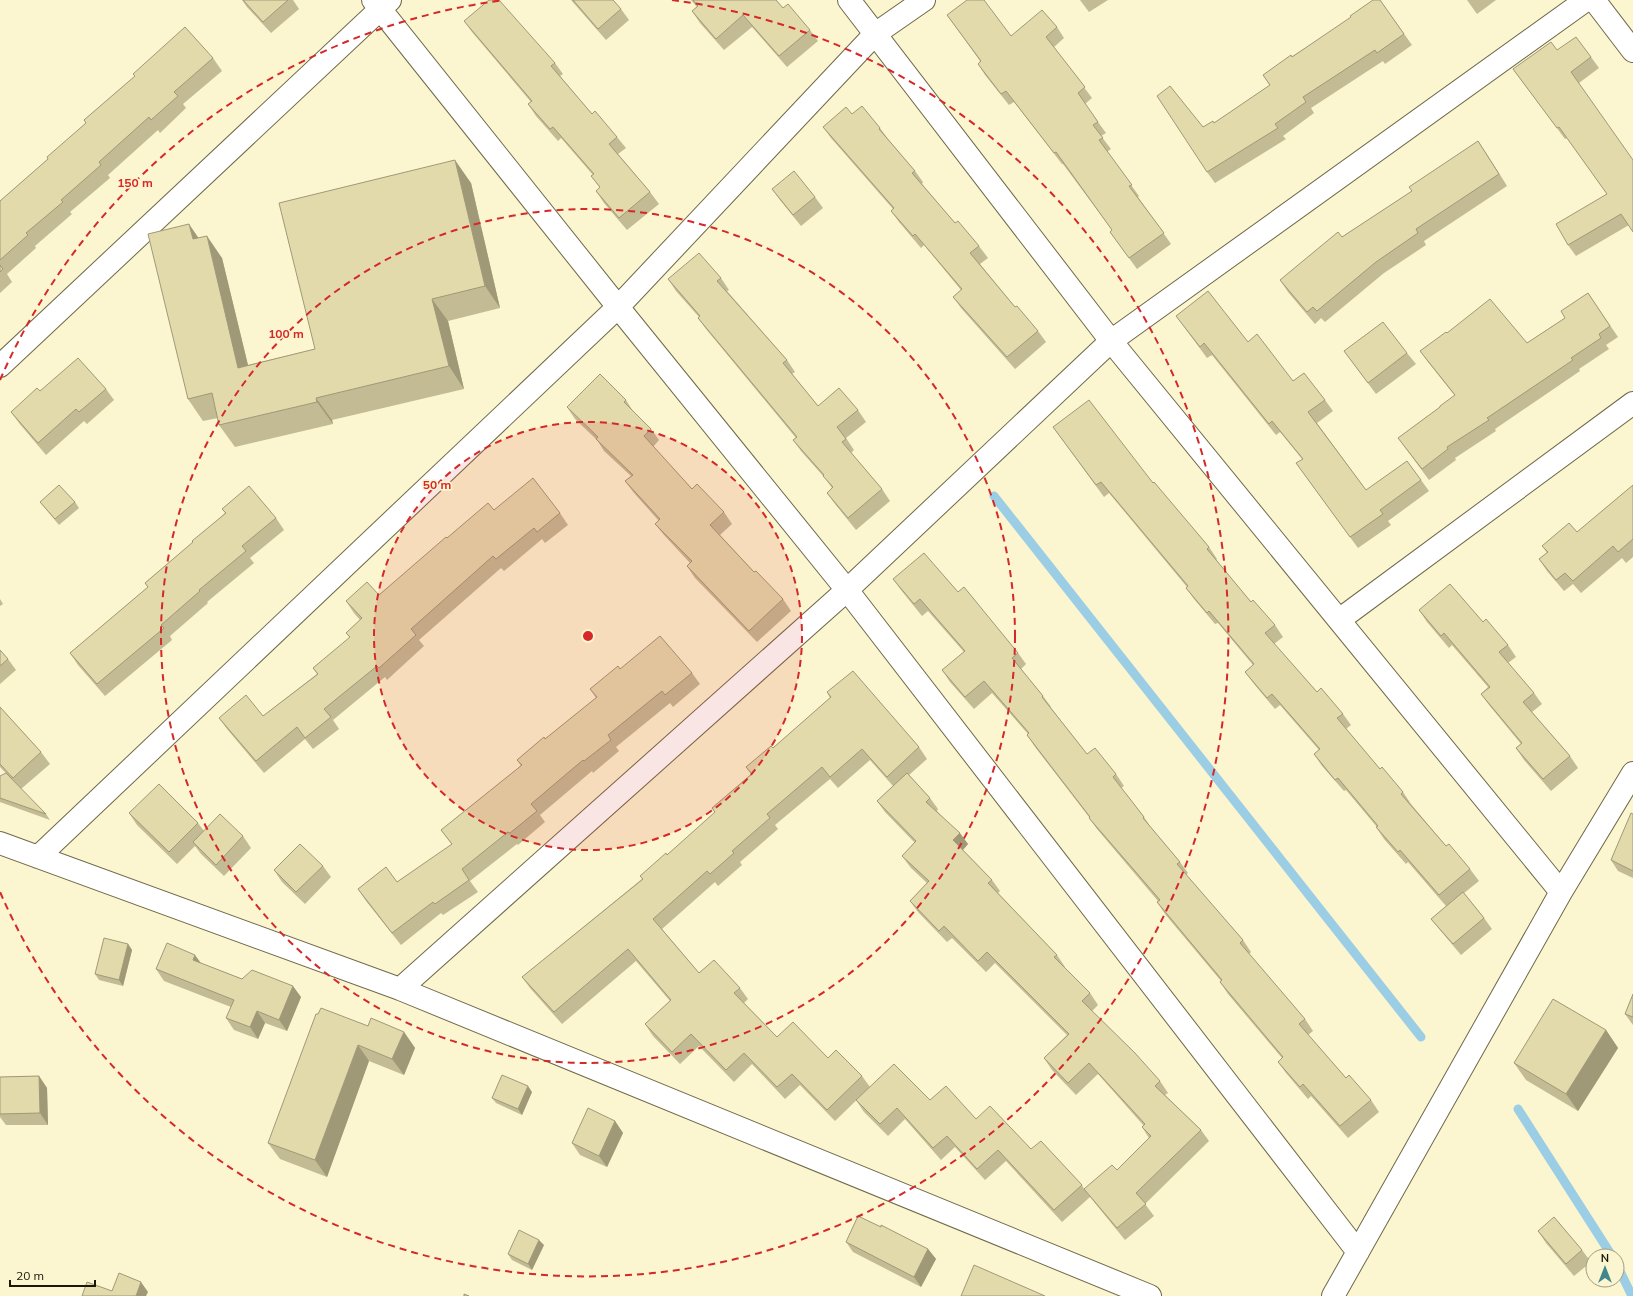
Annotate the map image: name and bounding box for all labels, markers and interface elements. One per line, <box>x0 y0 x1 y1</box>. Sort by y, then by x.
text: 150 m <box>117 175 153 190</box>
text: 100 m <box>268 326 304 341</box>
text: 50 m <box>423 477 451 492</box>
centre of rings <box>581 629 595 643</box>
north arrow <box>1585 1248 1625 1288</box>
text: N <box>1601 1251 1609 1265</box>
scale bar <box>10 1262 95 1288</box>
text: 20 m <box>16 1268 44 1283</box>

